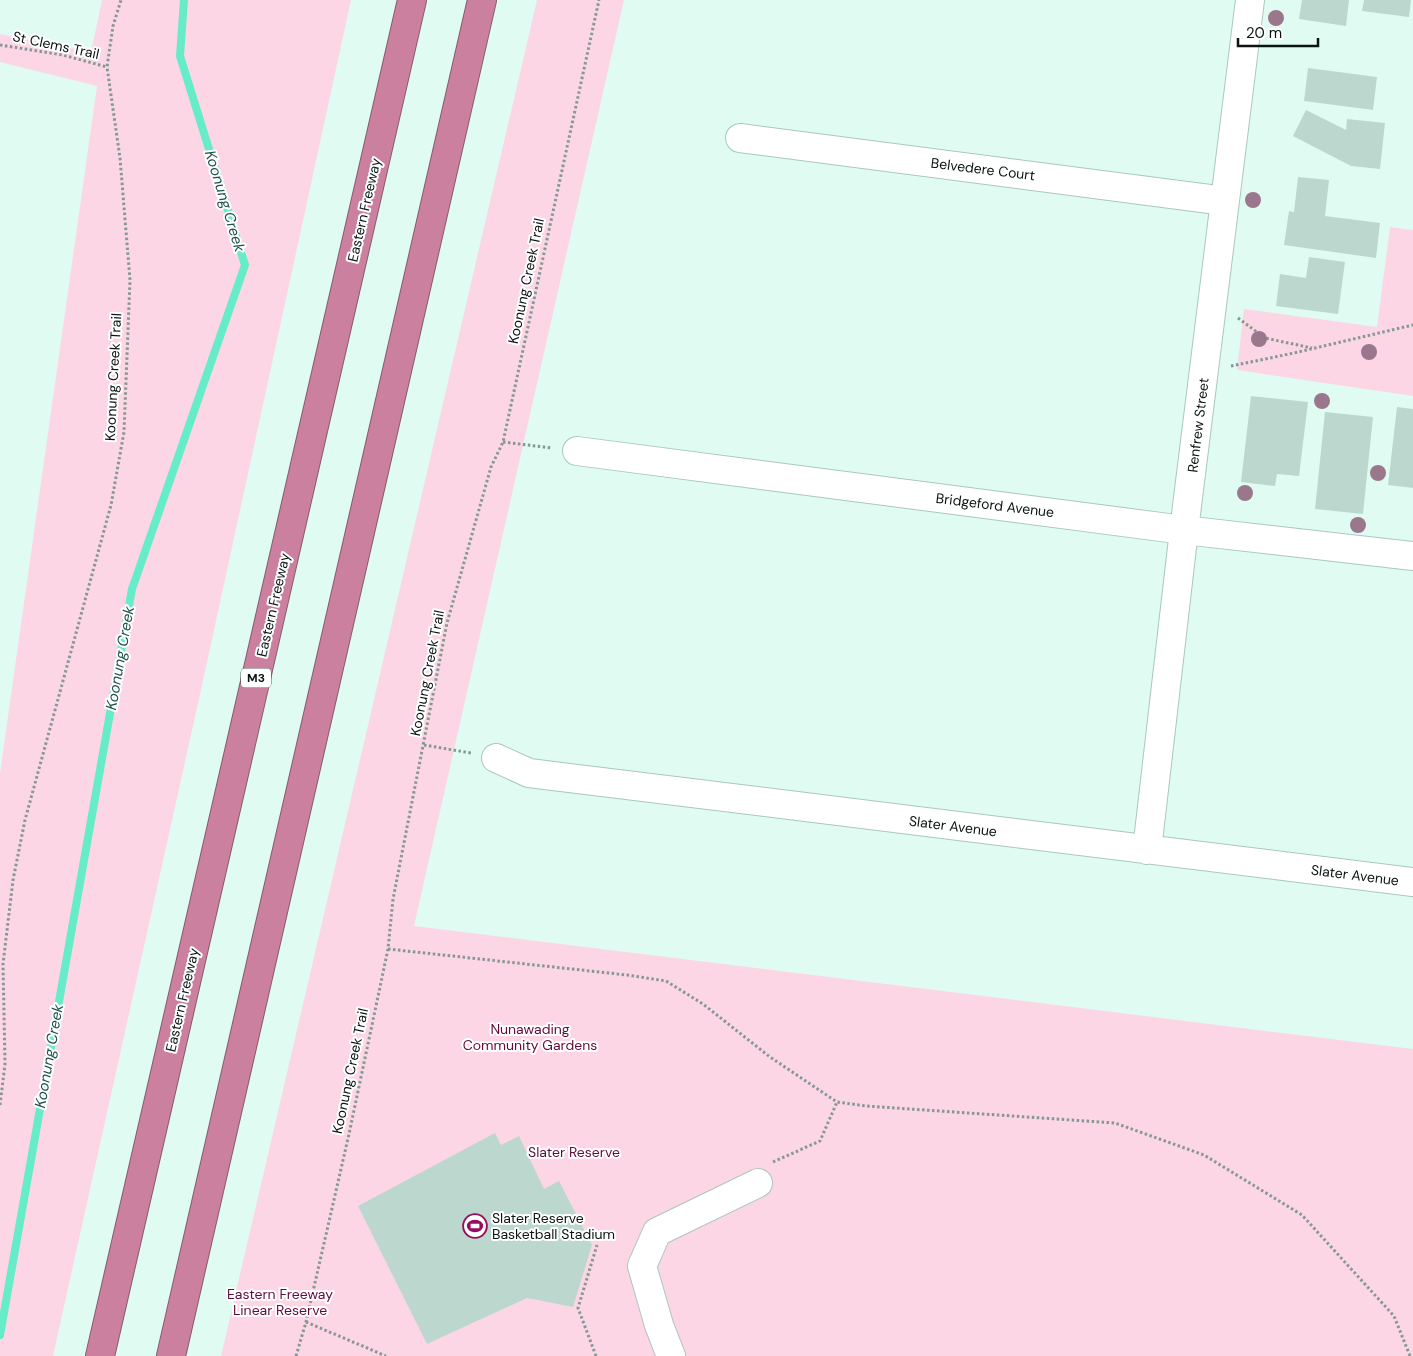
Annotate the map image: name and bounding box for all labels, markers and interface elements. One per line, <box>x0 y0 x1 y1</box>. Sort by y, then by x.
scale bar <box>1238 15 1318 47</box>
text: 20 m <box>1246 23 1282 43</box>
street label: St Clems Trail <box>11 27 101 63</box>
water label: Koonung Creek <box>200 148 250 255</box>
street label: Belvedere Court <box>930 154 1036 184</box>
street label: Eastern Freeway <box>343 156 385 264</box>
street label: Koonung Creek Trail <box>504 217 548 345</box>
street label: Koonung Creek Trail <box>101 313 125 441</box>
street label: Renfrew Street <box>1183 377 1213 473</box>
street label: Bridgeford Avenue <box>935 489 1055 521</box>
street label: Eastern Freeway <box>252 551 294 659</box>
water label: Koonung Creek <box>101 604 139 712</box>
street label: Koonung Creek Trail <box>406 608 448 738</box>
road number: M3 <box>241 668 271 688</box>
street label: Slater Avenue <box>908 812 998 840</box>
street label: Slater Avenue <box>1310 861 1400 889</box>
street label: Eastern Freeway <box>161 946 203 1054</box>
water label: Koonung Creek <box>30 1002 68 1110</box>
street label: Koonung Creek Trail <box>328 1007 372 1135</box>
park label: Nunawading Community Gardens <box>463 1020 597 1054</box>
park label: Slater Reserve <box>528 1143 620 1161</box>
place label: Slater Reserve Basketball Stadium <box>492 1209 615 1243</box>
sports icon: Slater Reserve Basketball Stadium <box>462 1213 488 1239</box>
park label: Eastern Freeway Linear Reserve <box>227 1285 333 1319</box>

